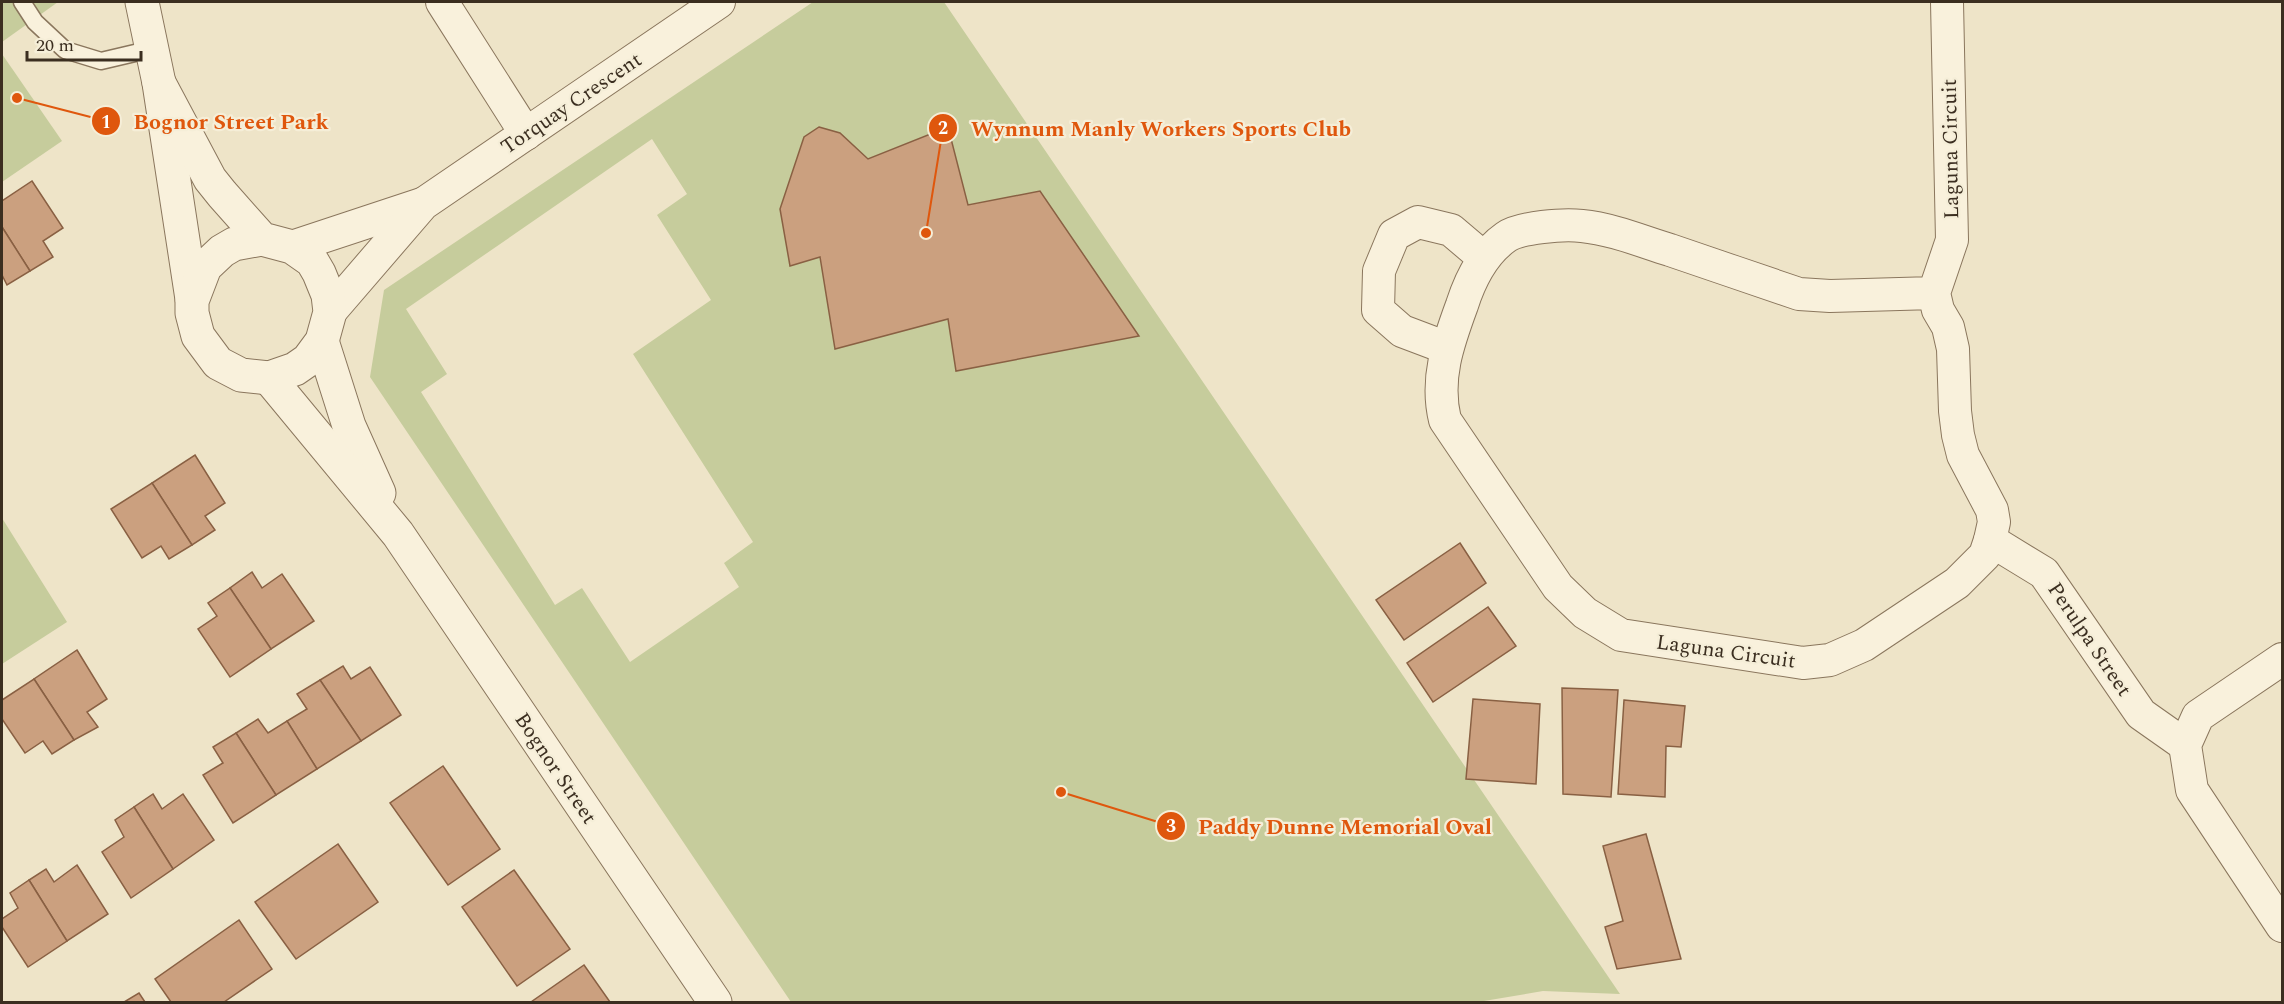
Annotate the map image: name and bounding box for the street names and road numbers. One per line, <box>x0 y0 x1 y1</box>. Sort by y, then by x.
street label: Torquay Crescent <box>494 45 649 163</box>
street label: Laguna Circuit <box>1934 79 1968 219</box>
street label: Perulpa Street <box>2039 576 2139 703</box>
street label: Laguna Circuit <box>1654 626 1798 678</box>
street label: Bognor Street <box>506 706 604 831</box>

